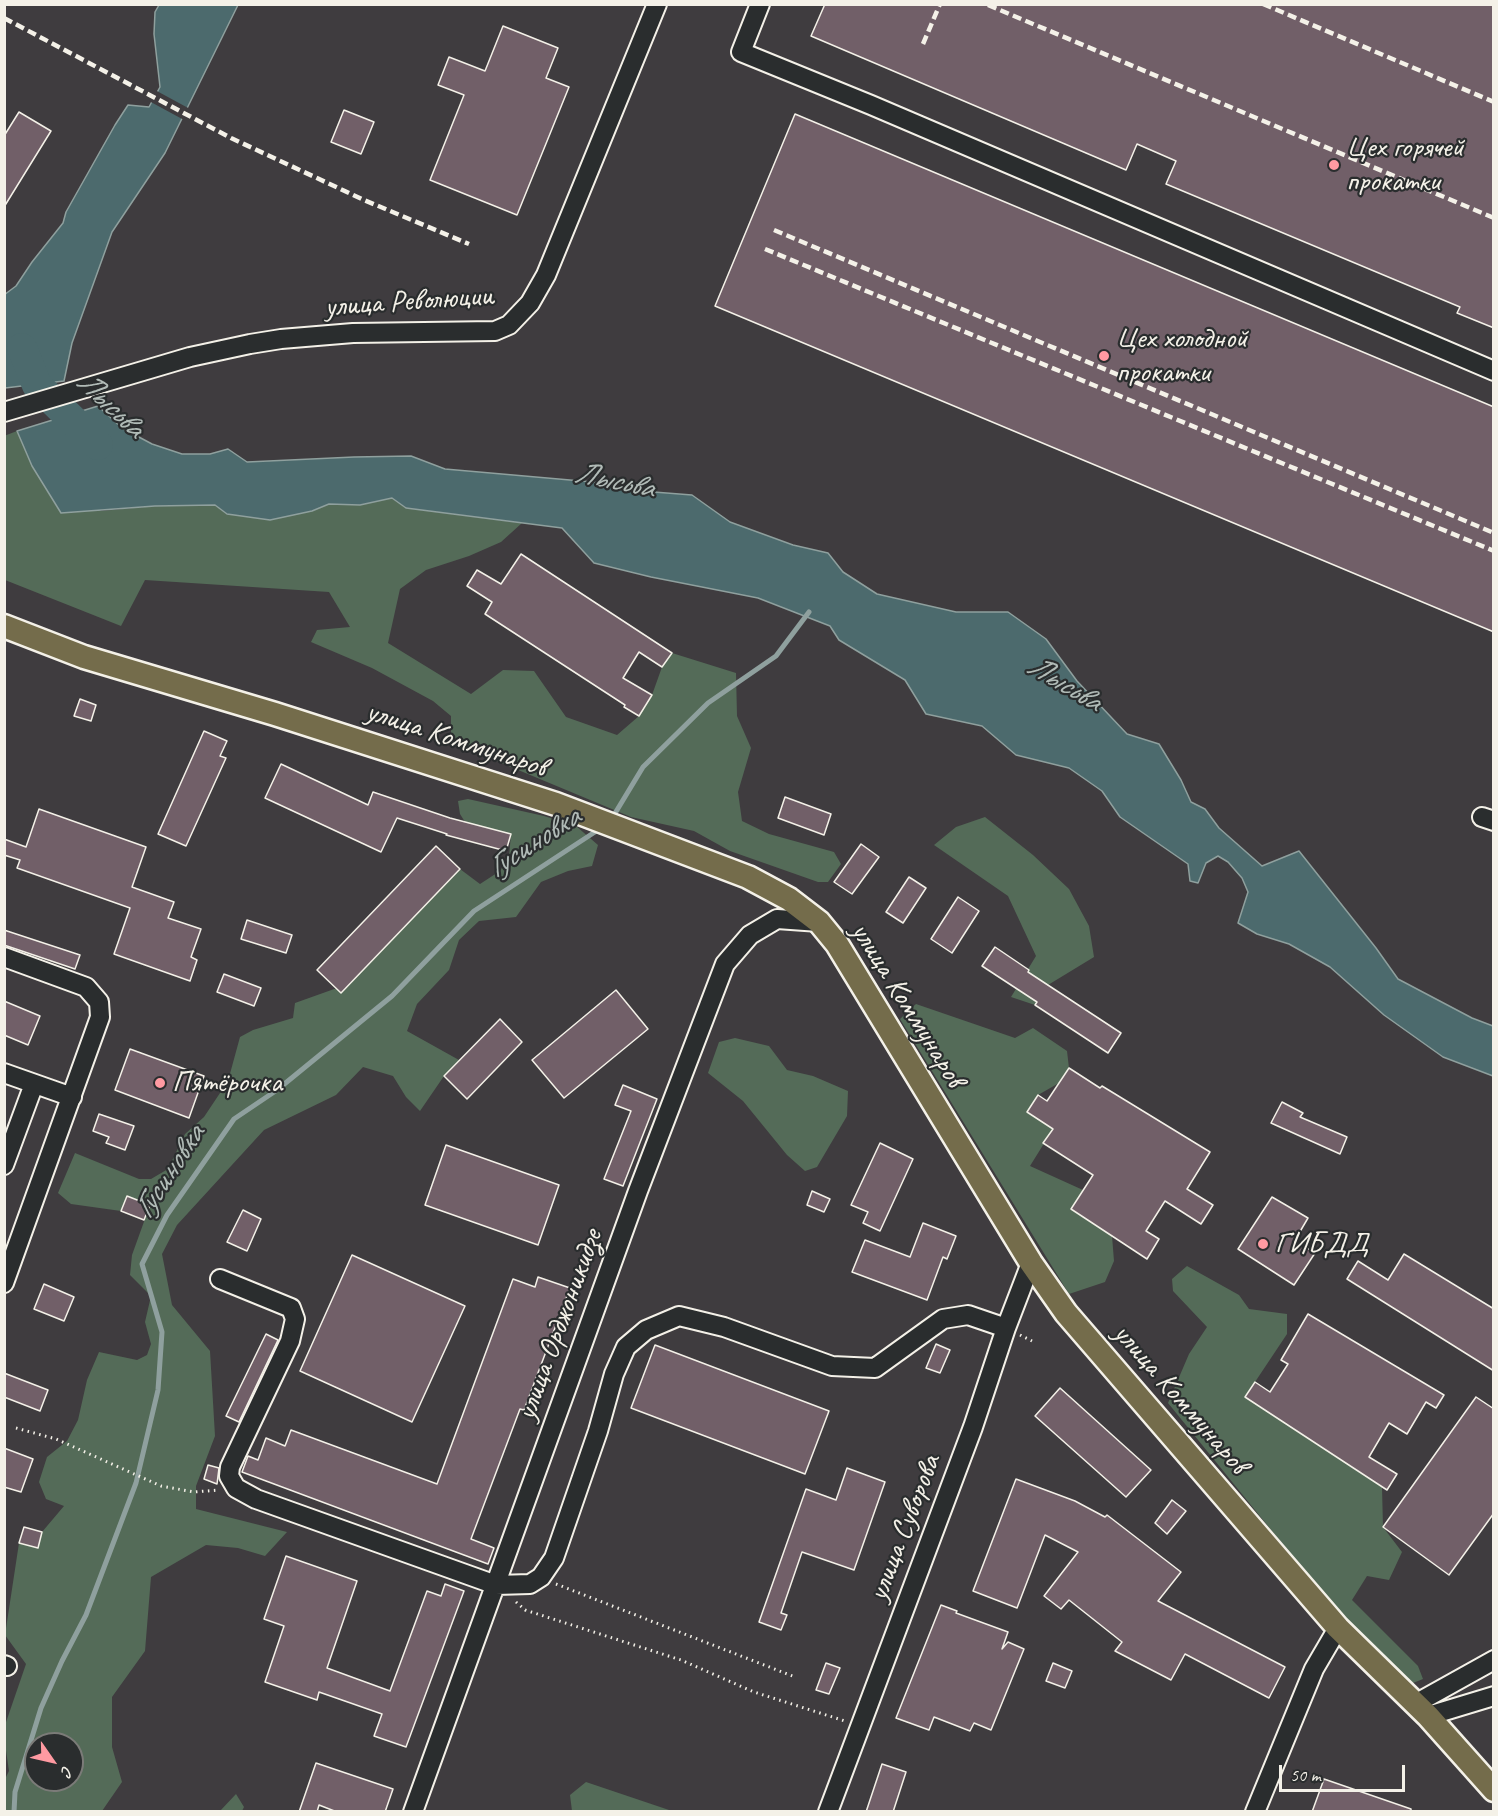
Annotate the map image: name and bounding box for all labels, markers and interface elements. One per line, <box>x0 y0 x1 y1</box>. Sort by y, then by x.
place label: Цех горячей прокатки <box>1346 130 1464 201</box>
marker: Цех горячей прокатки <box>1327 158 1341 172</box>
street label: улица Революции <box>323 278 495 326</box>
place label: Цех холодной прокатки <box>1116 321 1248 392</box>
marker: Цех холодной прокатки <box>1097 349 1111 363</box>
water label: Лысьва <box>68 363 152 447</box>
water label: Лысьва <box>571 454 657 508</box>
water label: Лысьва <box>1020 647 1108 721</box>
street label: улица Коммунаров <box>361 694 551 786</box>
water label: Гусиновка <box>480 799 588 887</box>
street label: улица Коммунаров <box>842 916 972 1094</box>
place label: Пятёрочка <box>172 1065 282 1101</box>
marker: Пятёрочка <box>153 1076 167 1090</box>
water label: Гусиновка <box>126 1118 214 1226</box>
street label: улица Орджоникидзе <box>509 1225 611 1425</box>
place label: ГИБДД <box>1275 1226 1368 1262</box>
marker: ГИБДД <box>1256 1237 1270 1251</box>
street label: улица Коммунаров <box>1105 1316 1255 1482</box>
street label: улица Суворова <box>861 1450 949 1606</box>
north arrow <box>24 1732 84 1792</box>
scale bar <box>1282 1753 1408 1791</box>
text: С <box>57 1762 78 1780</box>
text: 50 m <box>1290 1764 1321 1786</box>

